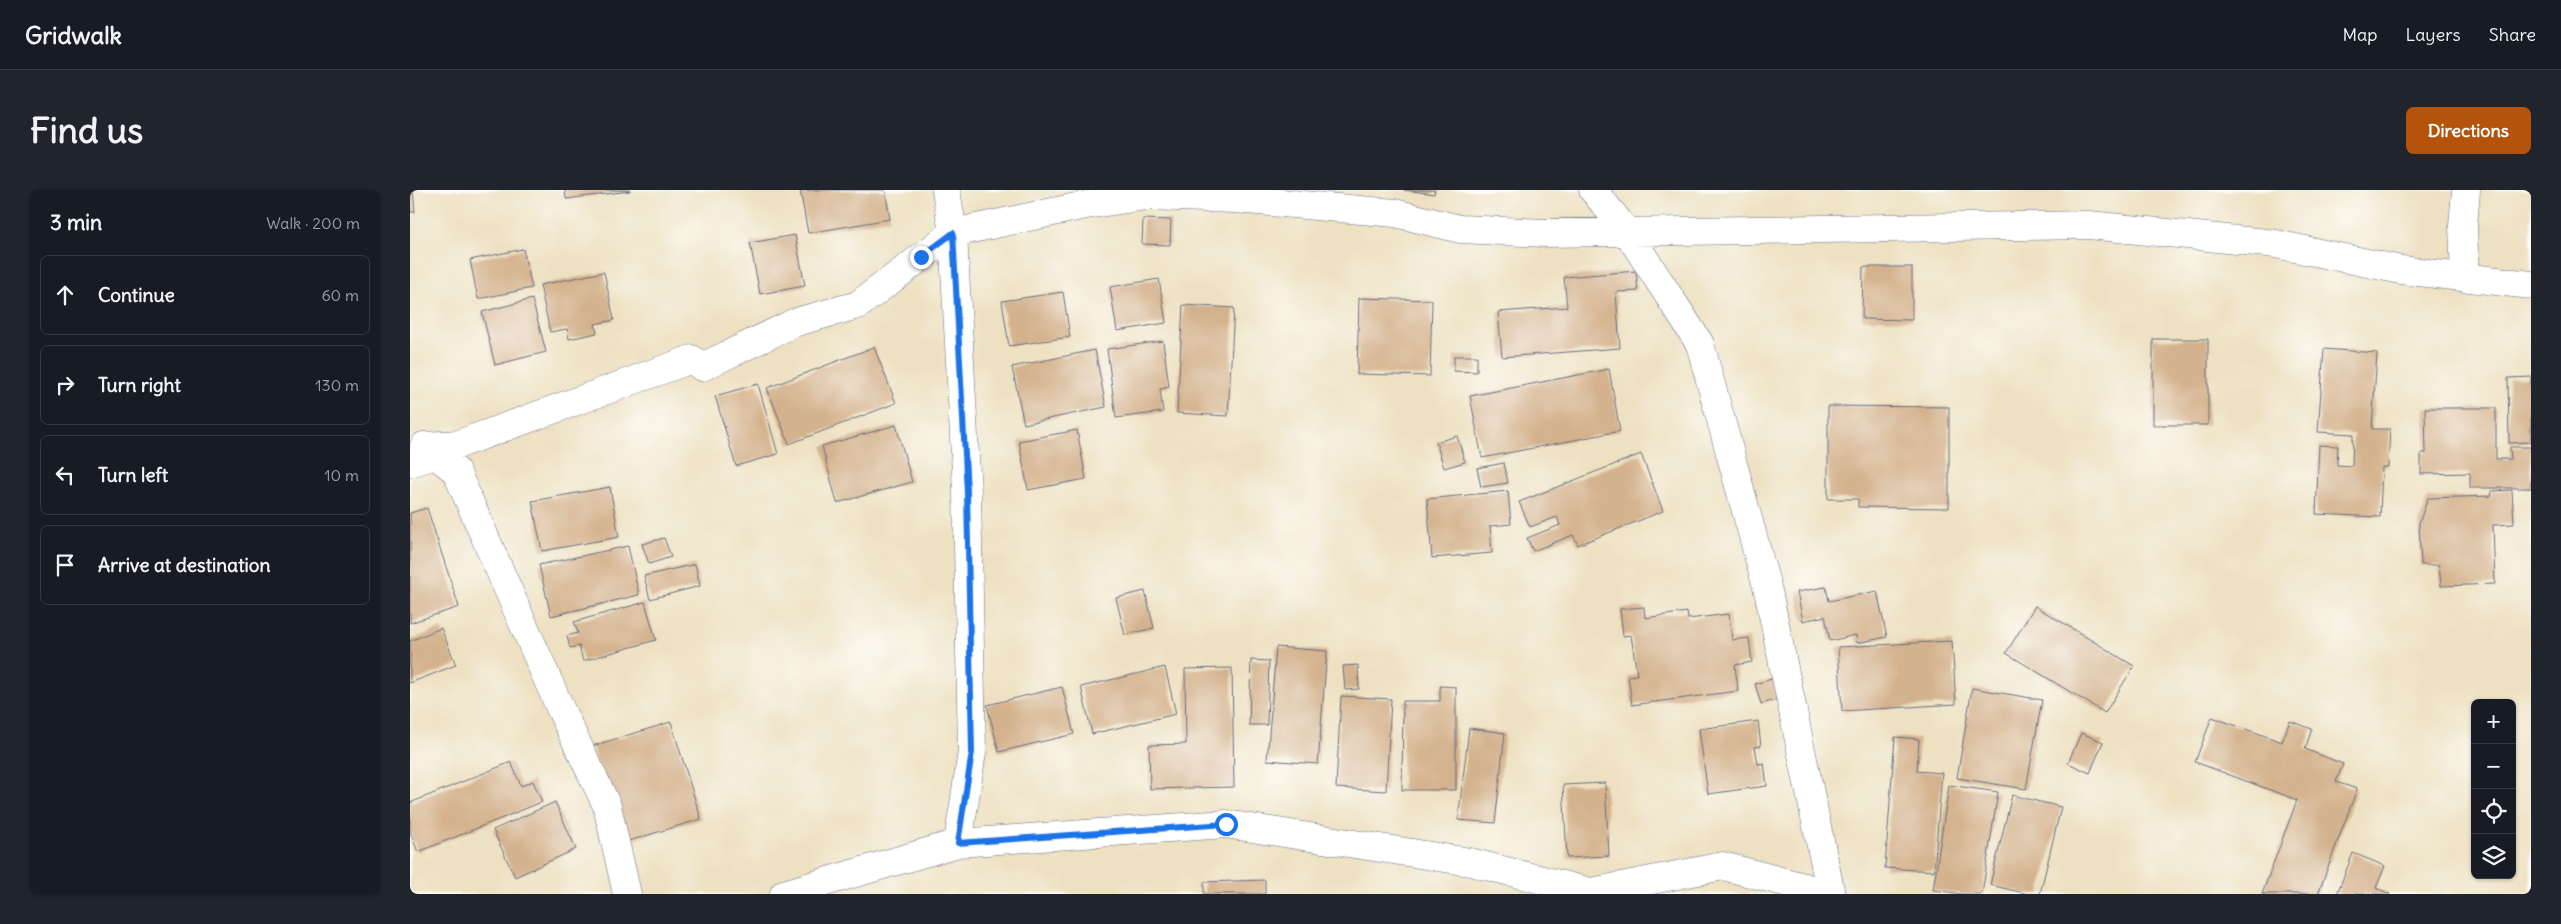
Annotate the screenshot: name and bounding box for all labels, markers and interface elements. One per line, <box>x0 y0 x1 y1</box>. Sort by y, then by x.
text: Gridwalk <box>25 20 122 50</box>
text: Map <box>2342 23 2377 46</box>
text: Layers <box>2405 23 2461 46</box>
text: Share <box>2489 23 2536 46</box>
button: Directions <box>2406 107 2531 154</box>
text: Find us <box>30 108 143 152</box>
text: 3 min <box>50 209 102 236</box>
text: Walk · 200 m <box>266 213 360 233</box>
route end <box>910 246 933 269</box>
icon: ahead <box>51 281 79 309</box>
text: Continue <box>98 283 175 307</box>
text: 60 m <box>321 285 359 305</box>
icon: right <box>51 371 79 399</box>
text: Turn right <box>98 373 181 397</box>
text: 130 m <box>315 375 359 395</box>
icon: left <box>51 461 79 489</box>
text: Turn left <box>98 463 168 487</box>
text: 10 m <box>324 465 359 485</box>
icon: arrive <box>51 551 79 579</box>
text: Arrive at destination <box>98 553 271 577</box>
map controls <box>2471 699 2516 879</box>
button: + <box>2471 699 2516 744</box>
button: − <box>2471 744 2516 789</box>
button: locate <box>2471 789 2516 834</box>
route start <box>1215 813 1238 836</box>
button: layers <box>2471 834 2516 879</box>

